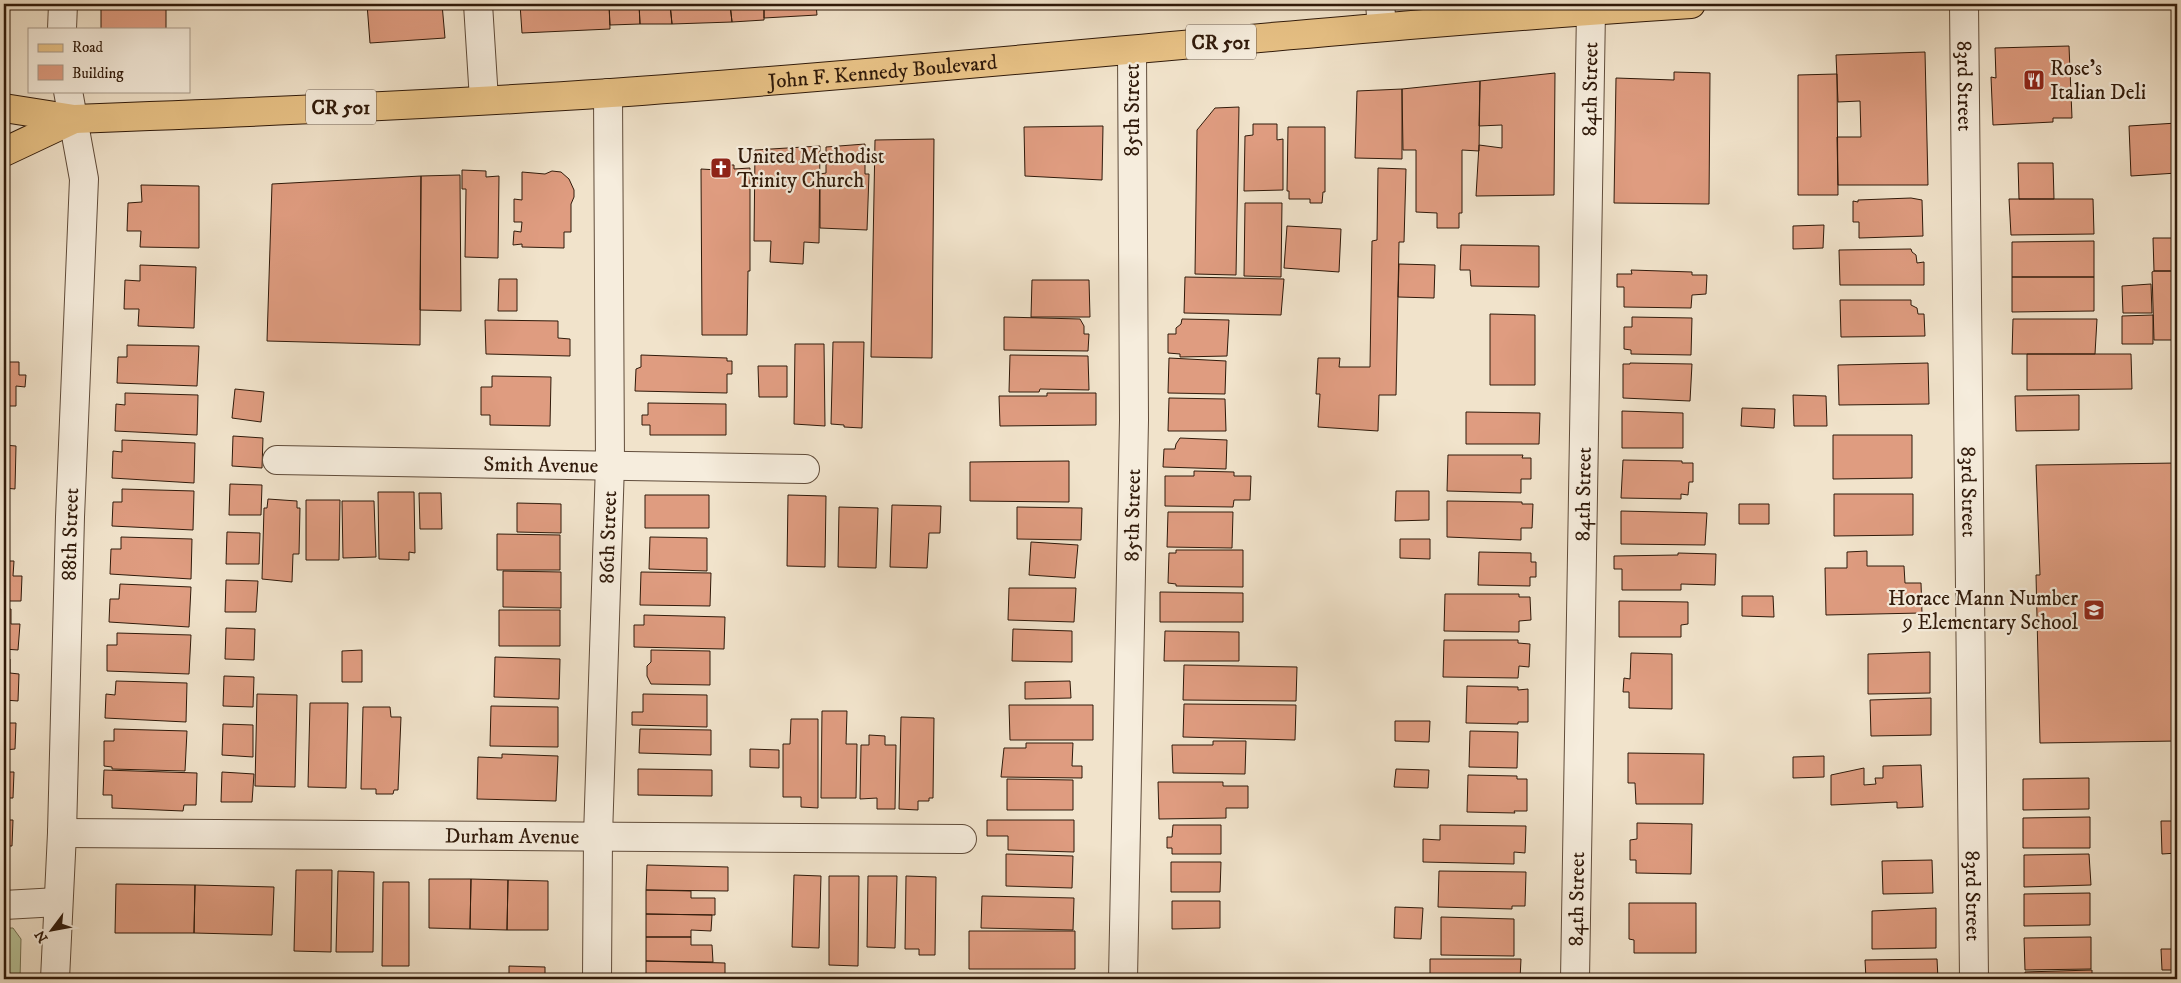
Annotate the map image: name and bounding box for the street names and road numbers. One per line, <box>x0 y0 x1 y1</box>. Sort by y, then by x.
road number: CR 501 <box>1186 24 1256 60</box>
street label: 83rd Street <box>1950 40 1977 132</box>
street label: 84th Street <box>1577 41 1604 137</box>
street label: John F. Kennedy Boulevard <box>765 50 999 95</box>
street label: 85th Street <box>1120 63 1146 156</box>
road number: CR 501 <box>306 90 376 124</box>
street label: 84th Street <box>1570 446 1598 542</box>
street label: 83rd Street <box>1955 446 1981 538</box>
street label: Smith Avenue <box>483 452 599 479</box>
street label: 85th Street <box>1119 468 1147 562</box>
street label: 88th Street <box>56 487 85 581</box>
street label: 86th Street <box>594 490 623 584</box>
street label: Durham Avenue <box>445 824 580 850</box>
street label: 83rd Street <box>1959 850 1986 942</box>
street label: 84th Street <box>1564 851 1591 947</box>

